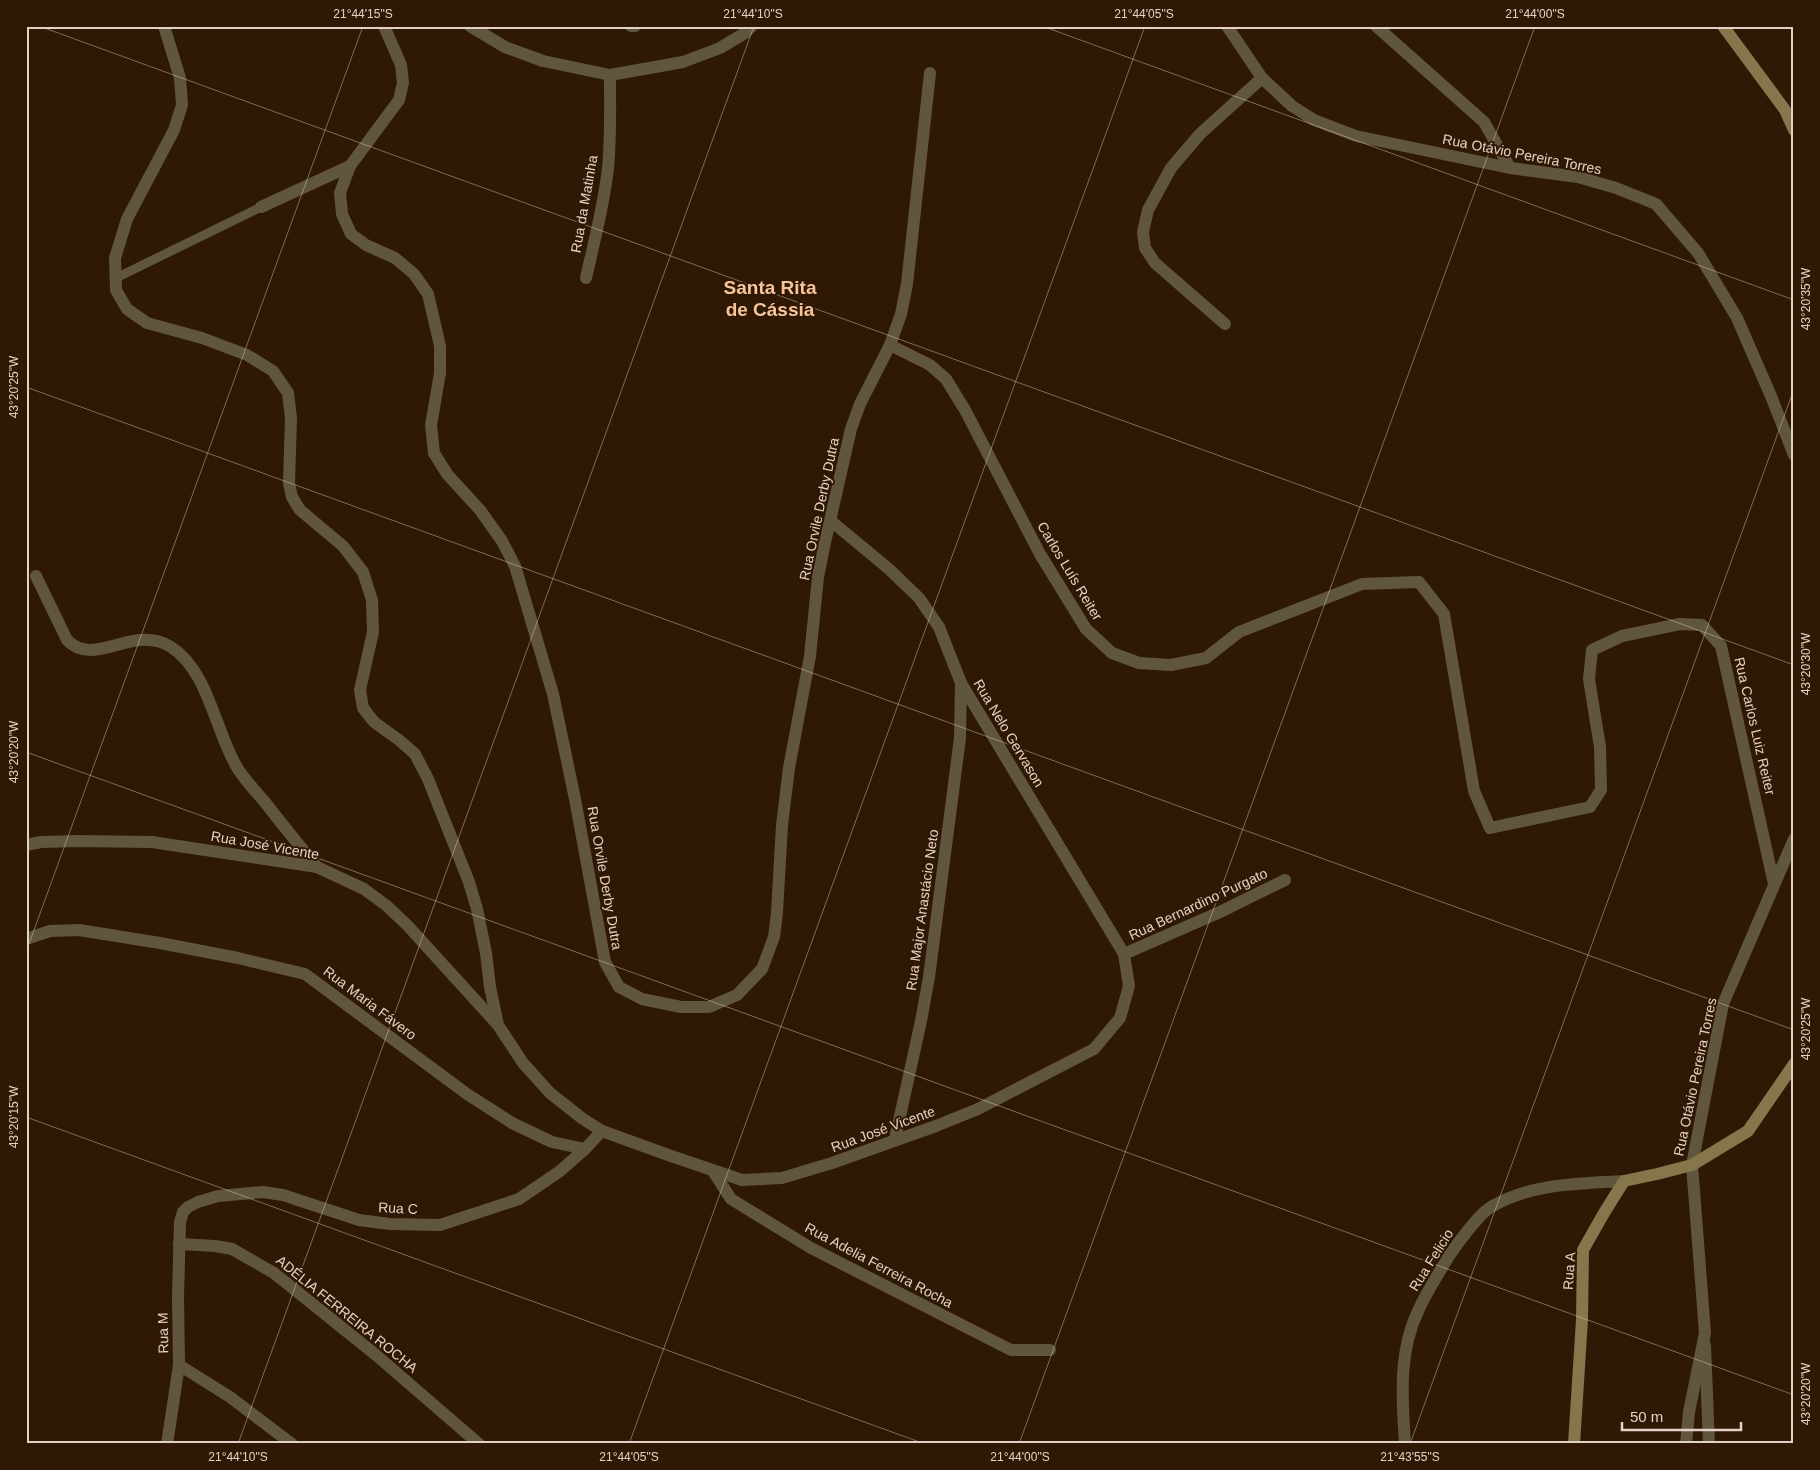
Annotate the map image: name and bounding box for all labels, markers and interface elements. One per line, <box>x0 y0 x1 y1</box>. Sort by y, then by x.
text: 21°44'15"S <box>333 7 393 21</box>
text: 21°44'10"S <box>723 7 783 21</box>
text: 21°44'05"S <box>1114 7 1174 21</box>
text: 21°44'00"S <box>1505 7 1565 21</box>
street label: Rua Otávio Pereira Torres <box>1441 131 1603 177</box>
street label: Rua da Matinha <box>568 154 600 254</box>
text: 43°20'35"W <box>1799 267 1813 330</box>
district label: Santa Rita de Cássia <box>724 277 817 320</box>
text: 43°20'25"W <box>7 355 21 418</box>
street label: Rua Orvile Derby Dutra <box>796 436 842 582</box>
street label: Carlos Luís Reiter <box>1034 519 1106 623</box>
text: 43°20'30"W <box>1799 632 1813 695</box>
street label: Rua Carlos Luiz Reiter <box>1731 656 1779 797</box>
street label: Rua Nelo Gervason <box>970 676 1048 790</box>
text: 43°20'20"W <box>7 720 21 783</box>
street label: Rua Orvile Derby Dutra <box>584 805 626 951</box>
street label: Rua José Vicente <box>210 828 321 862</box>
street label: Rua Major Anastácio Neto <box>903 828 941 992</box>
street label: Rua Bernardino Purgato <box>1126 865 1270 943</box>
street label: Rua Maria Fávero <box>320 963 420 1043</box>
street label: Rua Otávio Pereira Torres <box>1670 996 1720 1158</box>
text: 43°20'25"W <box>1799 997 1813 1060</box>
text: 43°20'15"W <box>7 1085 21 1148</box>
street label: Rua José Vicente <box>829 1103 937 1155</box>
street label: Rua C <box>378 1199 418 1217</box>
street label: Rua Adelia Ferreira Rocha <box>802 1219 956 1311</box>
street label: Rua Felicio <box>1406 1226 1456 1294</box>
street label: Rua A <box>1560 1251 1578 1291</box>
street label: ADÉLIA FERREIRA ROCHA <box>273 1252 421 1376</box>
street label: Rua M <box>155 1312 171 1354</box>
text: 43°20'20"W <box>1799 1362 1813 1425</box>
scale bar <box>1622 1400 1741 1432</box>
text: 50 m <box>1630 1408 1663 1425</box>
text: 21°44'10"S <box>208 1450 268 1464</box>
text: 21°44'05"S <box>599 1450 659 1464</box>
text: 21°44'00"S <box>990 1450 1050 1464</box>
text: 21°43'55"S <box>1380 1450 1440 1464</box>

